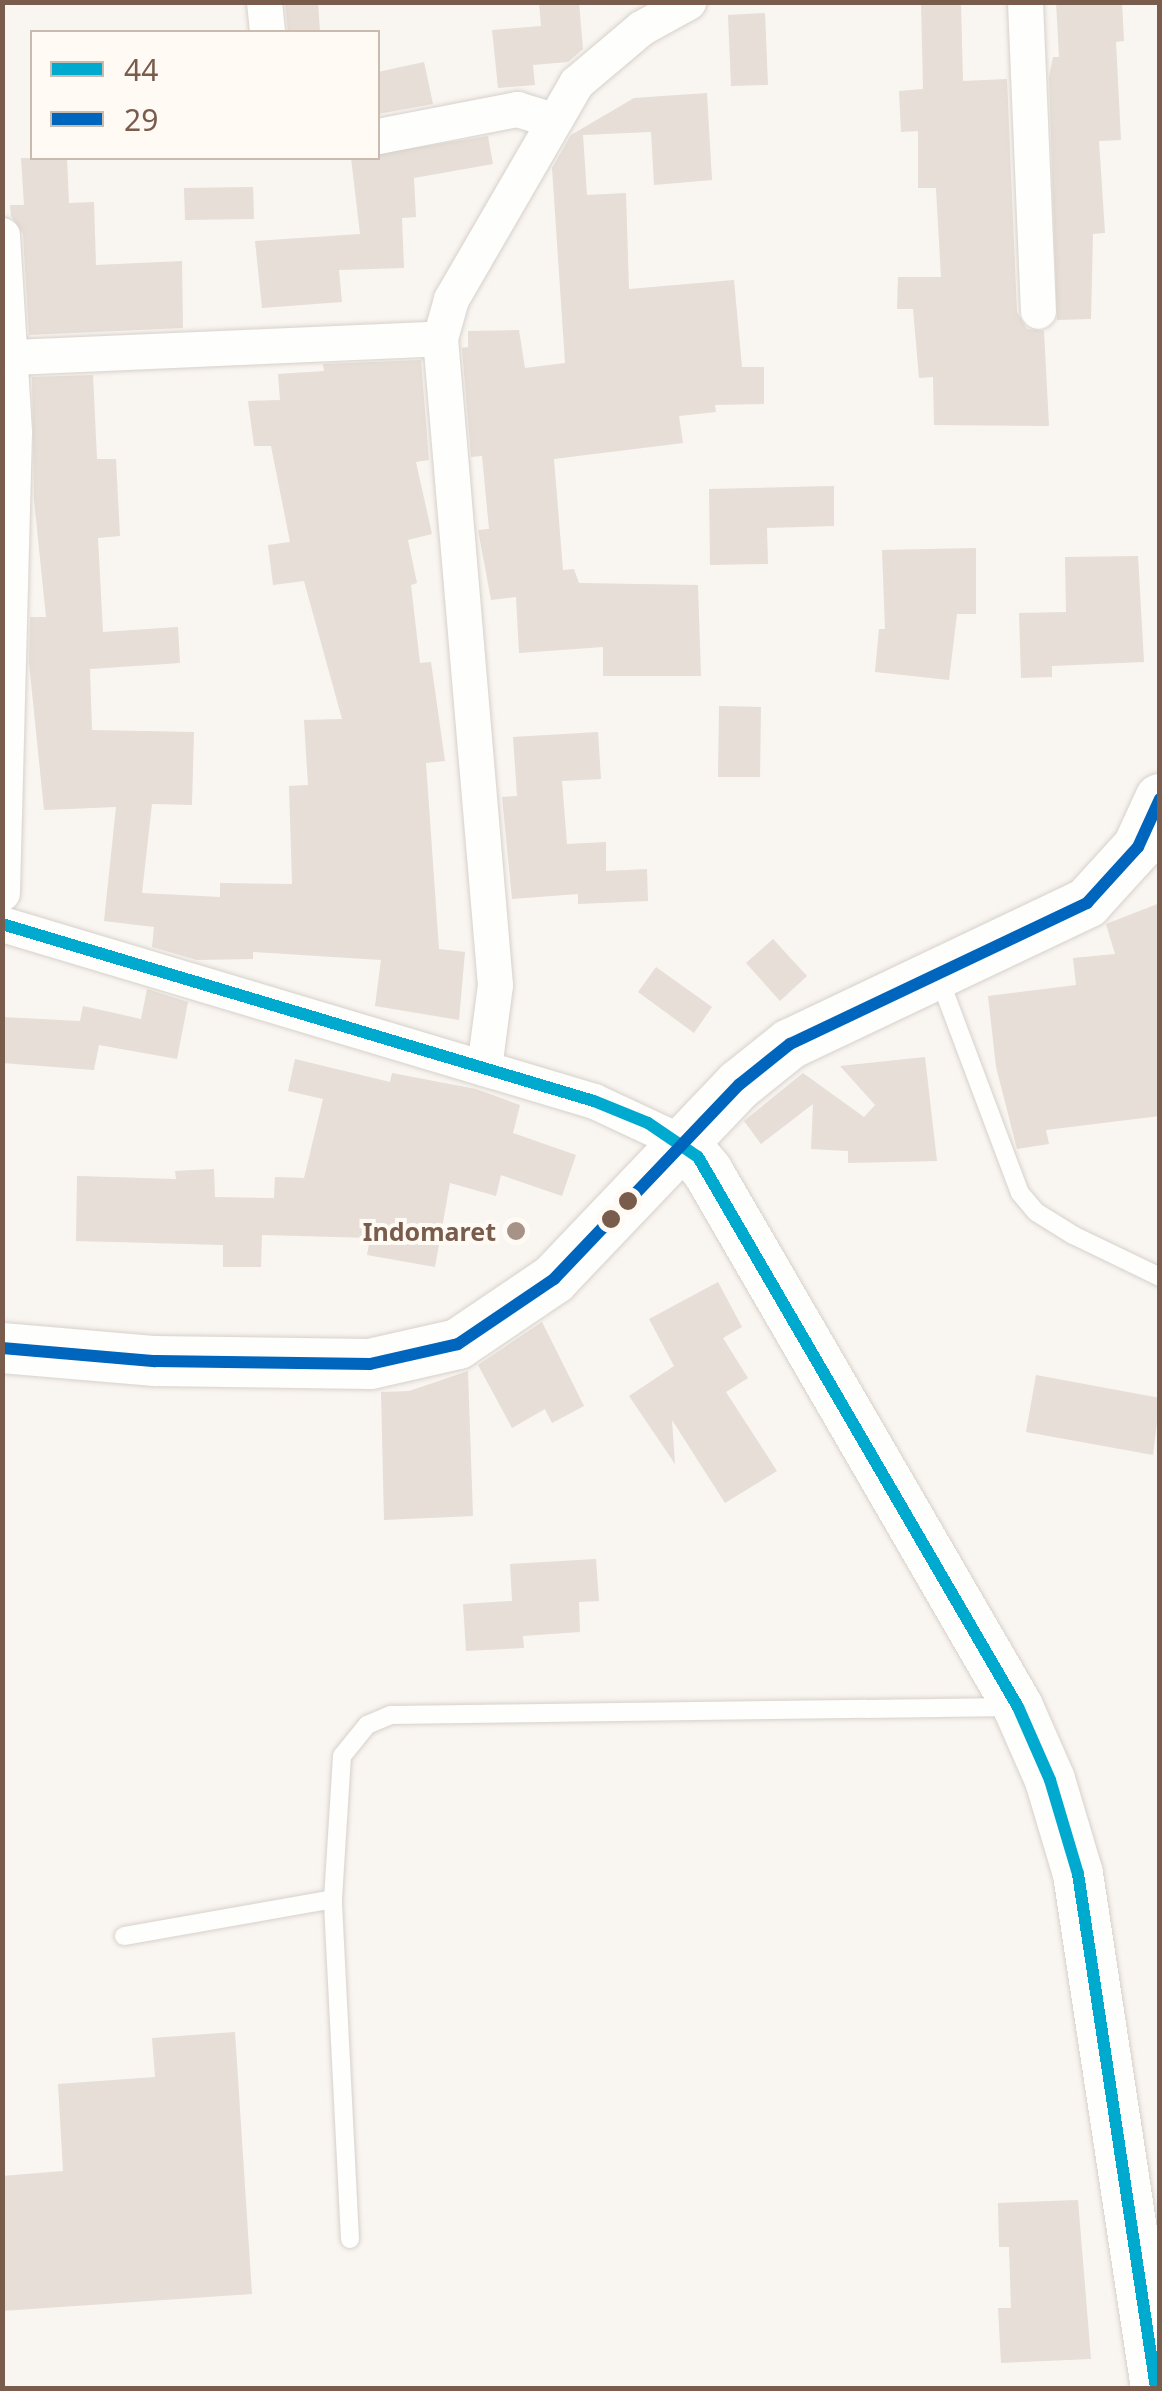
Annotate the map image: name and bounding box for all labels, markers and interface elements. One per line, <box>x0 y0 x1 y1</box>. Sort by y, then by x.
legend <box>30 30 380 160</box>
text: 44 <box>124 49 158 90</box>
text: 29 <box>124 99 158 140</box>
unlabelled marker <box>618 1191 638 1211</box>
unlabelled marker <box>601 1209 621 1229</box>
place label: Indomaret <box>363 1216 496 1246</box>
marker: Indomaret <box>505 1220 527 1242</box>

